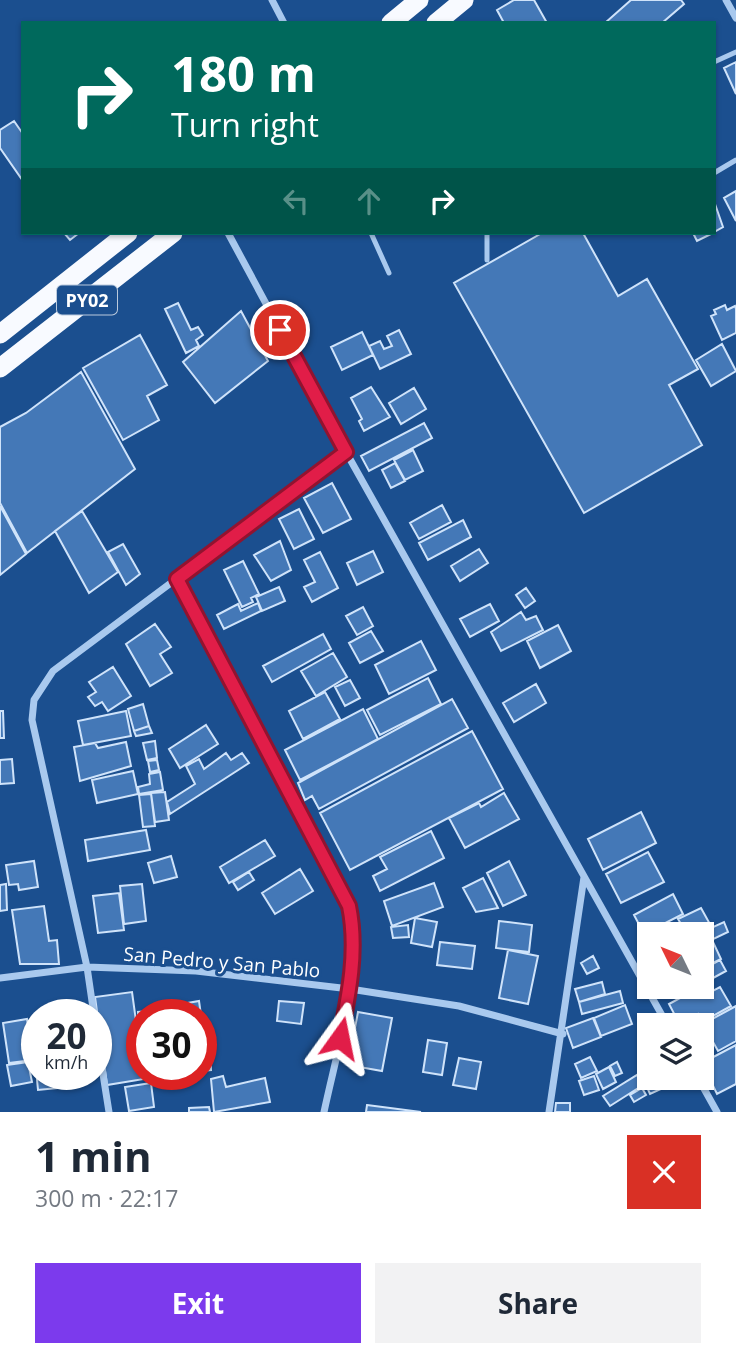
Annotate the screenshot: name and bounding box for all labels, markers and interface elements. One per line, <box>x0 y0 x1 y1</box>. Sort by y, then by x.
text: 180 m <box>171 40 316 106</box>
icon: right <box>56 49 147 140</box>
text: Turn right <box>171 103 319 146</box>
icon: left <box>277 182 315 220</box>
icon: ahead <box>350 182 388 220</box>
icon: right <box>423 182 461 220</box>
road number: PY02 <box>57 286 117 314</box>
pin <box>250 300 310 360</box>
icon: arrive <box>261 311 299 349</box>
north arrow <box>637 922 714 999</box>
map controls <box>637 922 714 1090</box>
street label: San Pedro y San Pablo <box>123 940 321 984</box>
speed limit sign: 30 <box>126 999 217 1090</box>
position arrow <box>303 1001 377 1075</box>
text: 20 <box>46 1012 87 1059</box>
button: layers <box>637 1013 714 1090</box>
text: km/h <box>45 1050 88 1074</box>
text: 1 min <box>35 1127 152 1184</box>
button: close <box>627 1135 701 1209</box>
text: 300 m · 22:17 <box>35 1182 178 1214</box>
button: Exit <box>35 1263 361 1343</box>
button: Share <box>375 1263 701 1343</box>

